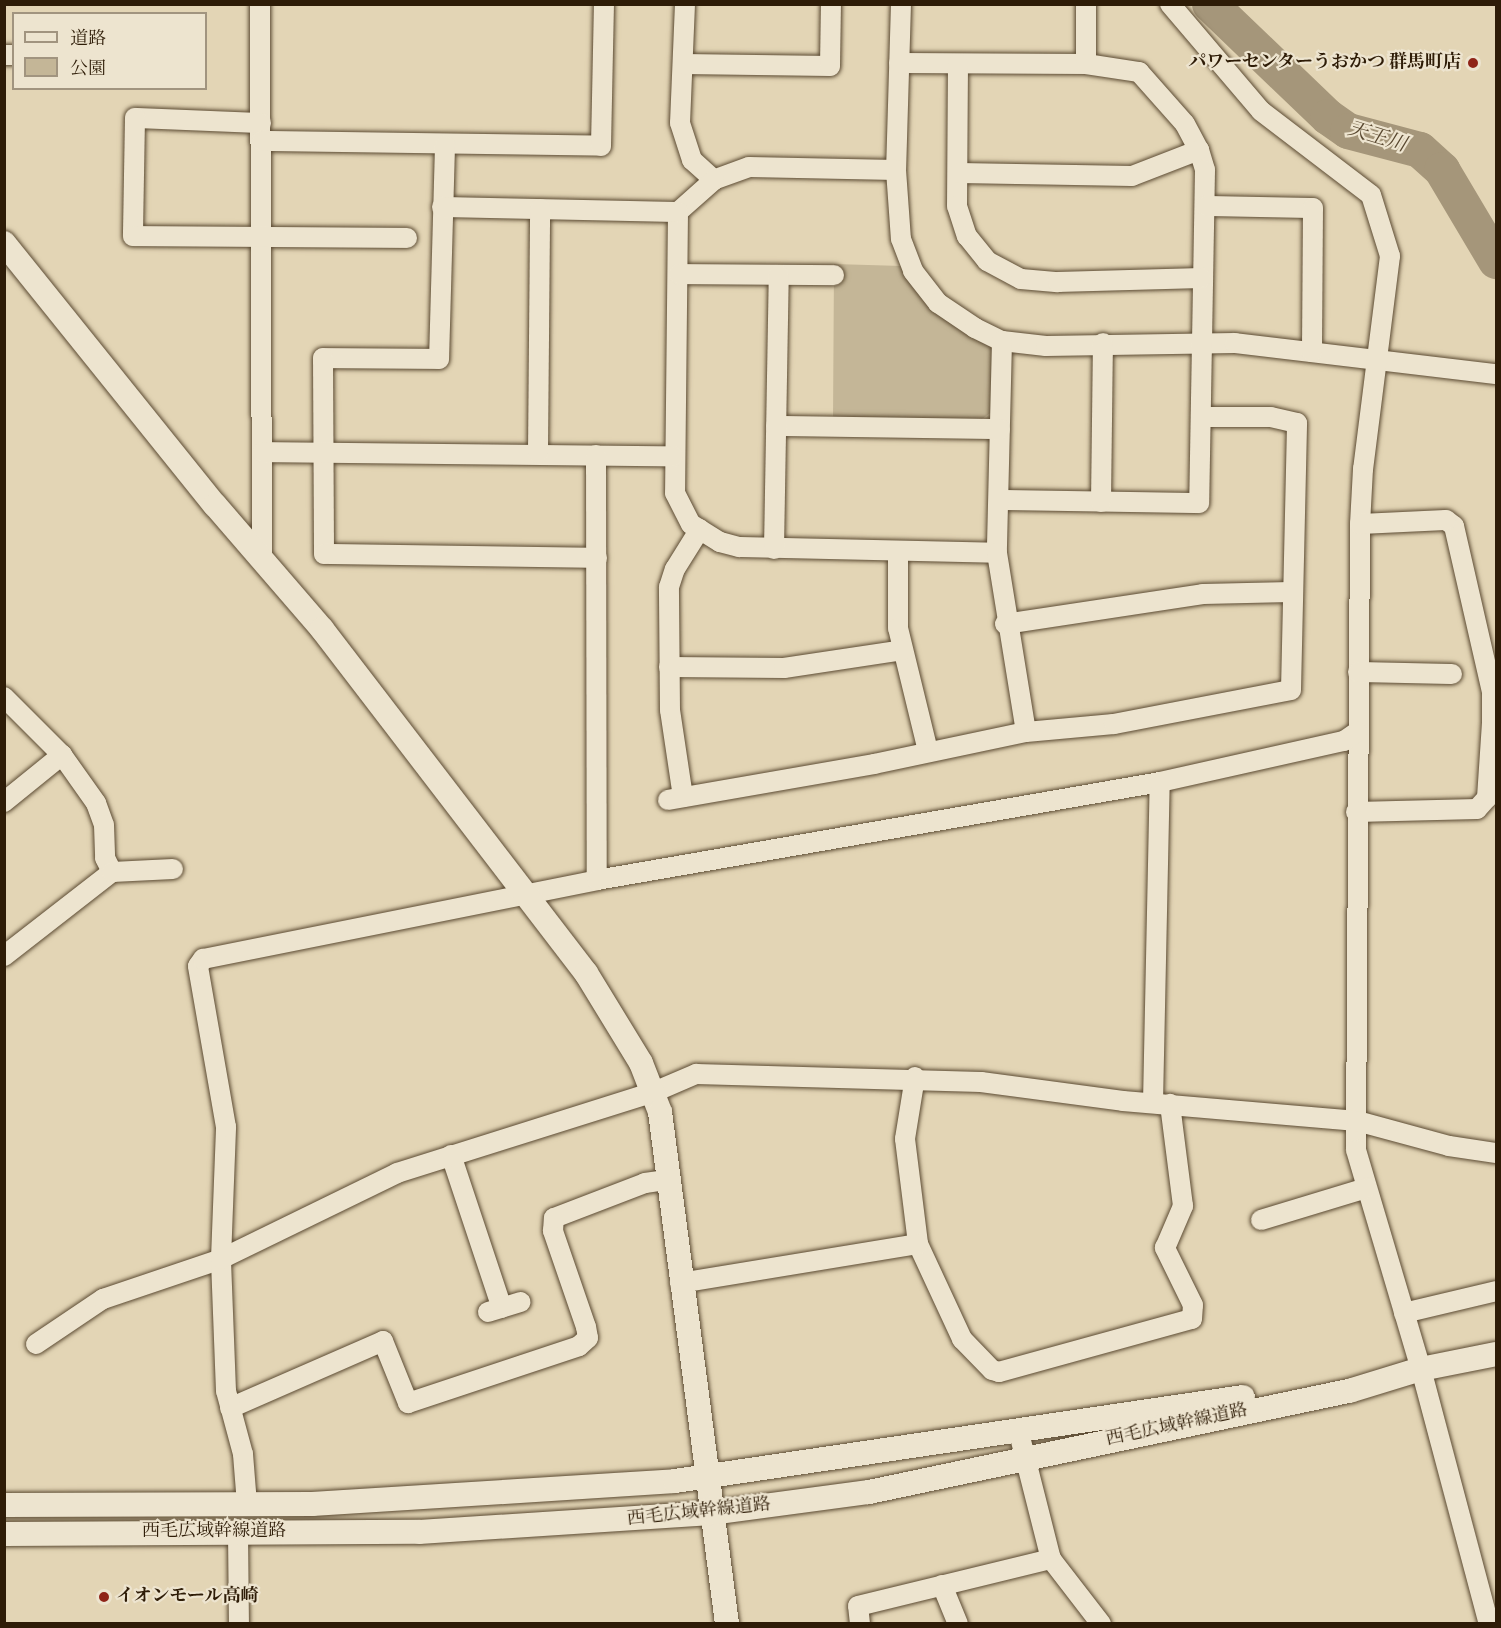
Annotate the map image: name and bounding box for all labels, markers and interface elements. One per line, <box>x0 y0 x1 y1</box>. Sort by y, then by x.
legend <box>12 12 207 90</box>
text: 道路 <box>70 28 106 51</box>
place label: パワーセンターうおかつ 群馬町店 <box>1187 52 1461 74</box>
marker: パワーセンターうおかつ 群馬町店 <box>1466 56 1480 70</box>
text: 公園 <box>70 58 106 81</box>
water label: 天王川 <box>1345 117 1409 157</box>
street label: 西毛広域幹線道路 <box>1104 1400 1250 1452</box>
street label: 西毛広域幹線道路 <box>626 1495 772 1531</box>
street label: 西毛広域幹線道路 <box>142 1521 286 1543</box>
place label: イオンモール高崎 <box>116 1586 259 1608</box>
marker: イオンモール高崎 <box>97 1590 111 1604</box>

